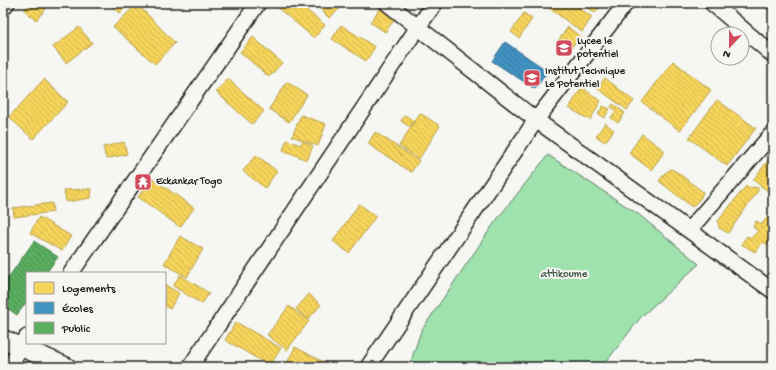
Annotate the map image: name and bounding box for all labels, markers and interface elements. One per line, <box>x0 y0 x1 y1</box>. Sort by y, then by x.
north arrow <box>710 26 750 66</box>
place label: Lycee le potentiel <box>576 36 619 61</box>
school or university icon: Lycee le potentiel <box>554 38 574 58</box>
text: N <box>721 47 733 60</box>
place label: Institut Technique Le Potentiel <box>545 66 625 91</box>
school or university icon: Institut Technique Le Potentiel <box>522 68 542 88</box>
temple icon: Eckankar Togo <box>133 172 153 192</box>
place label: Eckankar Togo <box>156 176 223 188</box>
park label: attikoume <box>541 269 588 281</box>
legend <box>26 272 166 344</box>
text: Logements <box>62 283 116 297</box>
text: Écoles <box>62 303 94 317</box>
text: Public <box>61 323 91 337</box>

